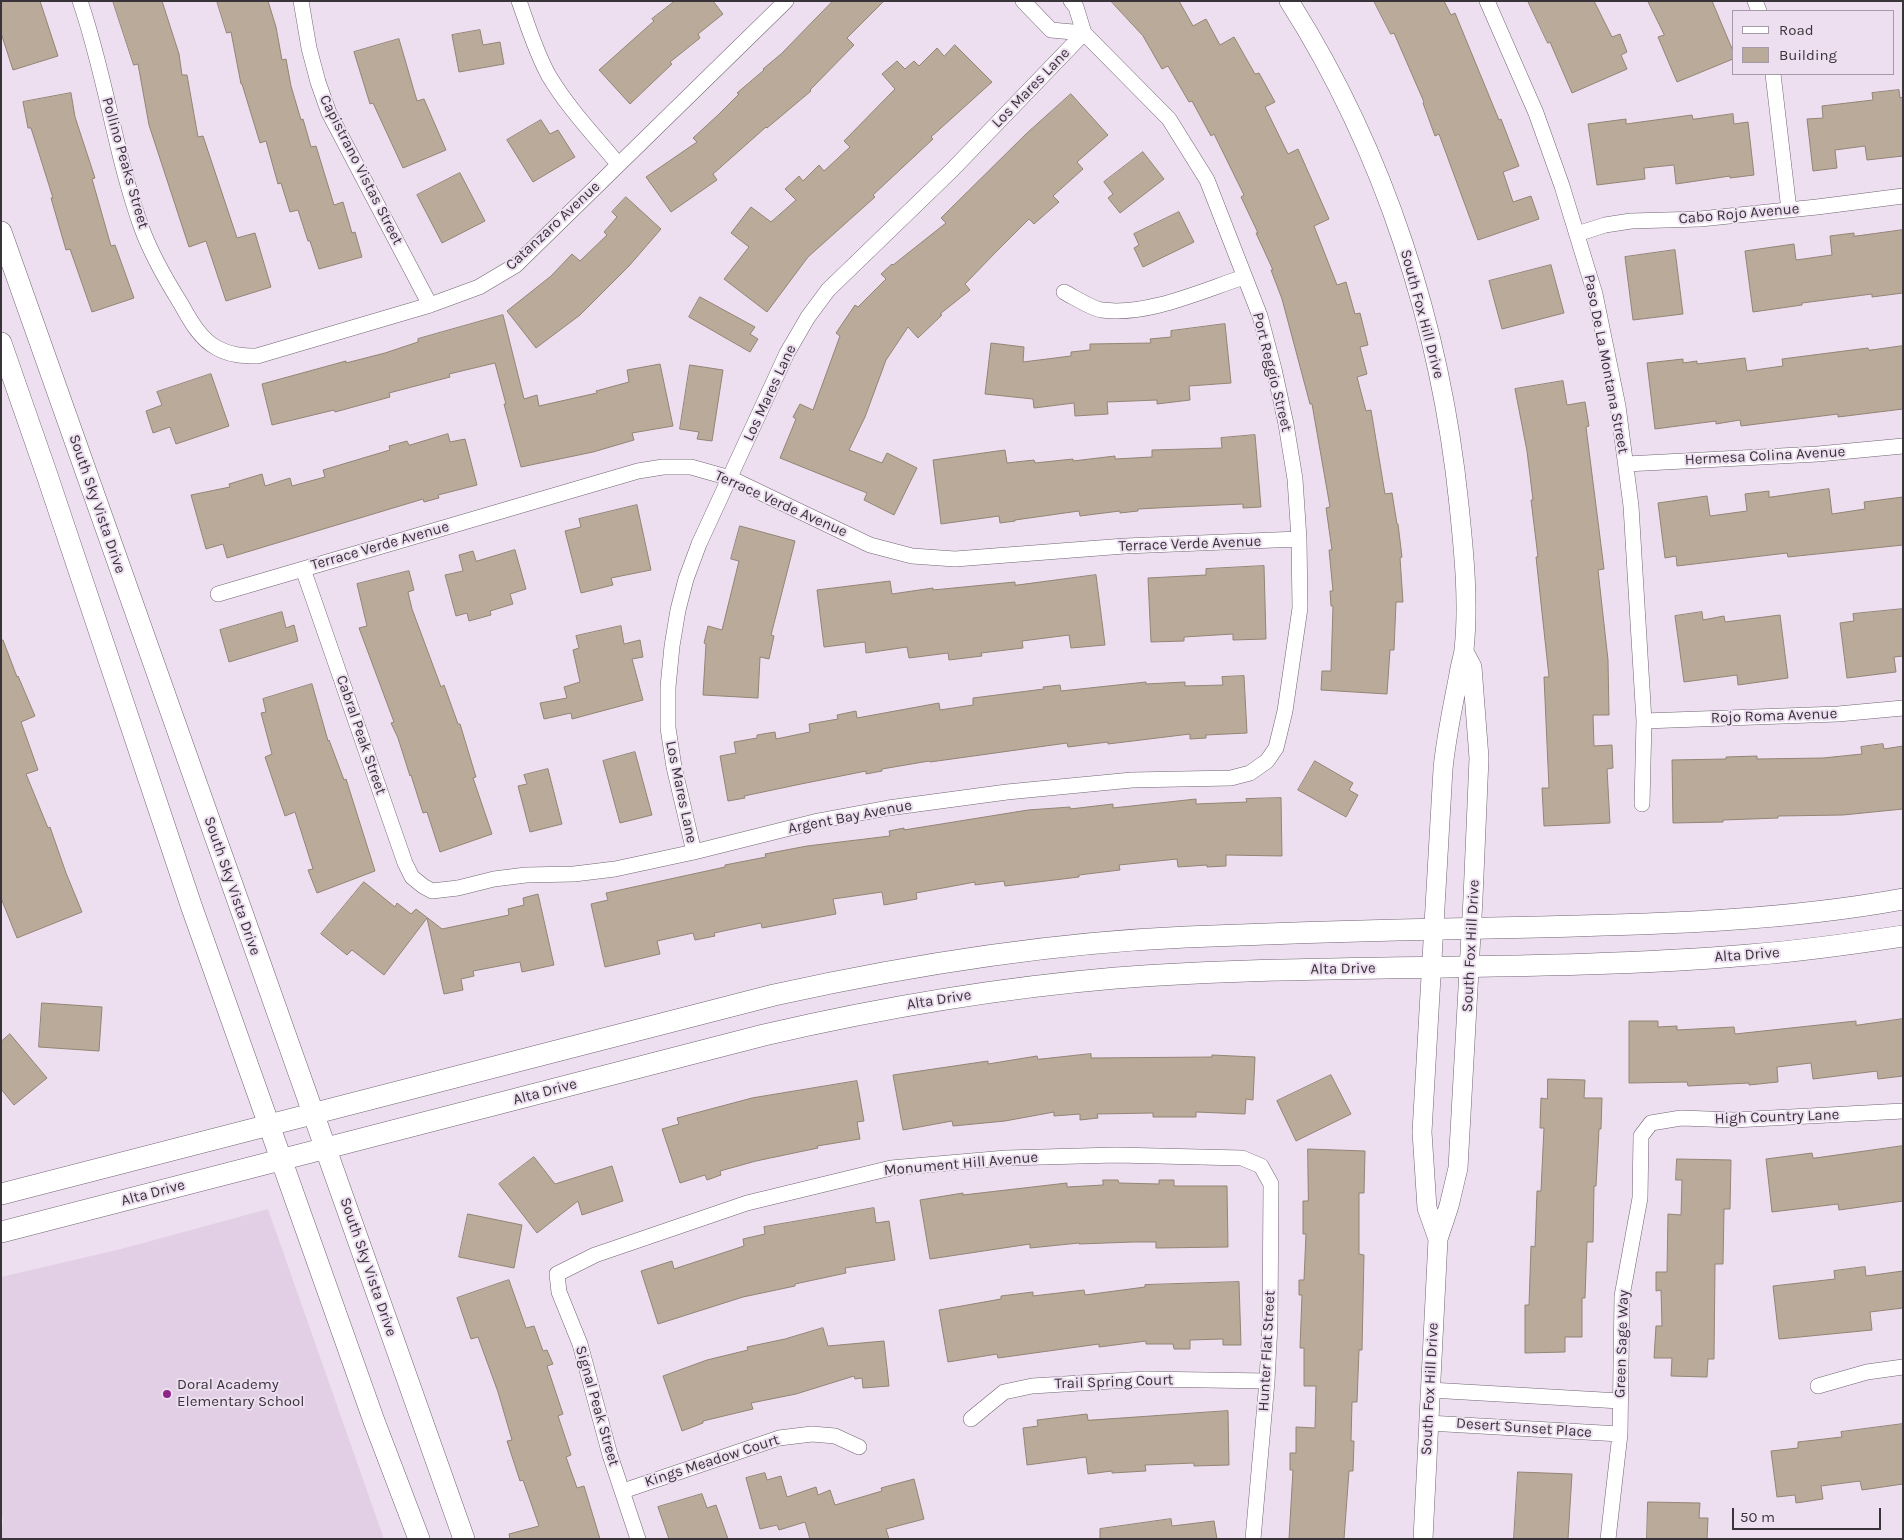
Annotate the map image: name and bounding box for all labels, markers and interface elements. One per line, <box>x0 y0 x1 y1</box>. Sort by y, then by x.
legend <box>1732 10 1894 75</box>
text: Road <box>1779 21 1814 39</box>
street label: Los Mares Lane <box>988 44 1074 132</box>
text: Building <box>1779 46 1837 64</box>
street label: Capistrano Vistas Street <box>315 92 407 248</box>
street label: Pollino Peaks Street <box>98 95 152 231</box>
street label: Catanzaro Avenue <box>502 178 604 274</box>
street label: Cabo Rojo Avenue <box>1678 200 1800 228</box>
street label: South Fox Hill Drive <box>1396 247 1448 381</box>
street label: Paso De La Montana Street <box>1580 273 1632 455</box>
street label: Port Reggio Street <box>1248 310 1296 434</box>
street label: Los Mares Lane <box>740 342 800 444</box>
street label: South Sky Vista Drive <box>65 432 129 576</box>
street label: Hermesa Colina Avenue <box>1684 443 1846 469</box>
street label: Terrace Verde Avenue <box>712 467 850 541</box>
street label: Terrace Verde Avenue <box>309 518 451 574</box>
street label: Terrace Verde Avenue <box>1118 533 1262 555</box>
street label: Cabral Peak Street <box>332 673 390 797</box>
street label: Rojo Roma Avenue <box>1710 705 1838 727</box>
street label: Los Mares Lane <box>661 739 701 845</box>
street label: Argent Bay Avenue <box>787 796 913 838</box>
street label: South Sky Vista Drive <box>200 814 264 958</box>
street label: South Fox Hill Drive <box>1459 879 1483 1013</box>
street label: Alta Drive <box>1714 944 1780 966</box>
street label: Alta Drive <box>1310 959 1376 979</box>
street label: Alta Drive <box>905 986 973 1014</box>
street label: Alta Drive <box>511 1075 579 1109</box>
street label: High Country Lane <box>1714 1106 1840 1128</box>
street label: Monument Hill Avenue <box>883 1148 1039 1180</box>
street label: Alta Drive <box>119 1176 187 1210</box>
street label: South Sky Vista Drive <box>336 1195 400 1339</box>
street label: Hunter Flat Street <box>1255 1290 1279 1412</box>
street label: Green Sage Way <box>1611 1290 1633 1398</box>
street label: South Fox Hill Drive <box>1418 1322 1442 1456</box>
street label: Signal Peak Street <box>571 1344 623 1468</box>
street label: Trail Spring Court <box>1054 1371 1174 1393</box>
place label: Doral Academy Elementary School <box>177 1376 304 1411</box>
marker: Doral Academy Elementary School <box>161 1388 173 1400</box>
street label: Desert Sunset Place <box>1456 1414 1592 1442</box>
street label: Kings Meadow Court <box>643 1431 781 1491</box>
scale bar <box>1734 1498 1883 1530</box>
text: 50 m <box>1740 1508 1775 1526</box>

